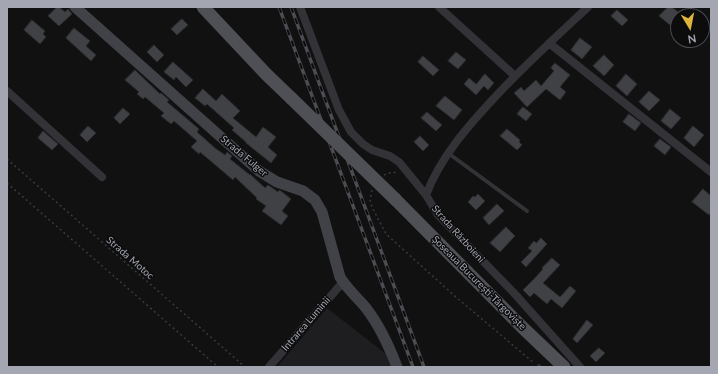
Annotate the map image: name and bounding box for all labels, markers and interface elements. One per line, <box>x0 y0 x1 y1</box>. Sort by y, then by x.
north arrow <box>670 8 710 48</box>
text: N <box>687 32 697 46</box>
street label: Strada Fulger <box>218 133 270 179</box>
street label: Strada Războieni <box>429 203 487 265</box>
street label: Șoseaua București-Târgoviște <box>429 233 529 333</box>
street label: Strada Motoc <box>104 234 156 282</box>
street label: Intrarea Luminii <box>279 294 333 354</box>

